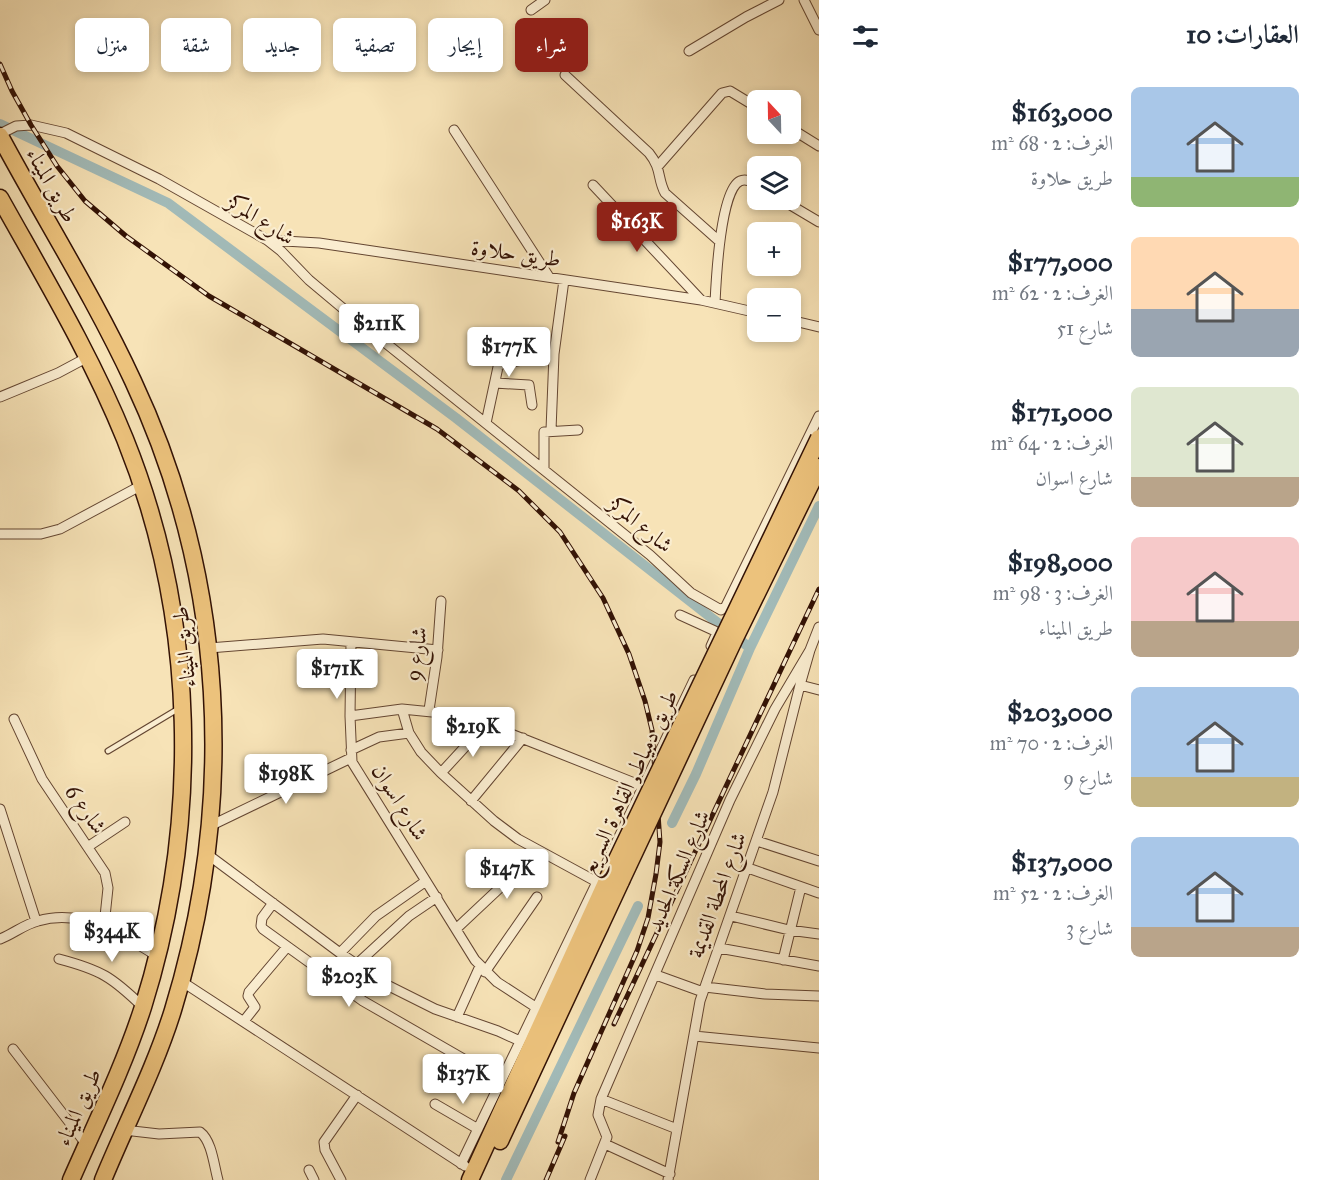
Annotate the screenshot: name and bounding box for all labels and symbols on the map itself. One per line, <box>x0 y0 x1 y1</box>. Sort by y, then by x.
north arrow <box>747 90 801 144</box>
street label: طريق الميناء <box>20 143 84 228</box>
street label: شارع المركز <box>218 186 300 255</box>
pin: $163K <box>595 202 679 253</box>
street label: طريق حلاوة <box>469 233 563 274</box>
pin: $211K <box>337 304 421 355</box>
pin: $177K <box>467 327 551 378</box>
street label: شارع المركز <box>599 488 678 562</box>
street label: طريق الميناء <box>166 605 203 689</box>
street label: شارع 9 <box>399 625 438 683</box>
pin: $171K <box>295 649 379 700</box>
street label: طريق دمياط, القاهرة السريع <box>574 685 689 881</box>
pin: $219K <box>431 707 515 758</box>
pin: $198K <box>244 754 328 805</box>
street label: شارع اسوان <box>362 759 434 848</box>
street label: شارع 6 <box>55 779 113 842</box>
street label: شارع السكة الحديد <box>640 806 720 938</box>
street label: شارع المحطة القديمة <box>682 828 757 963</box>
pin: $147K <box>465 849 549 900</box>
pin: $344K <box>70 912 154 963</box>
pin: $203K <box>307 957 391 1008</box>
pin: $137K <box>421 1054 505 1105</box>
street label: طريق الميناء <box>49 1064 108 1150</box>

